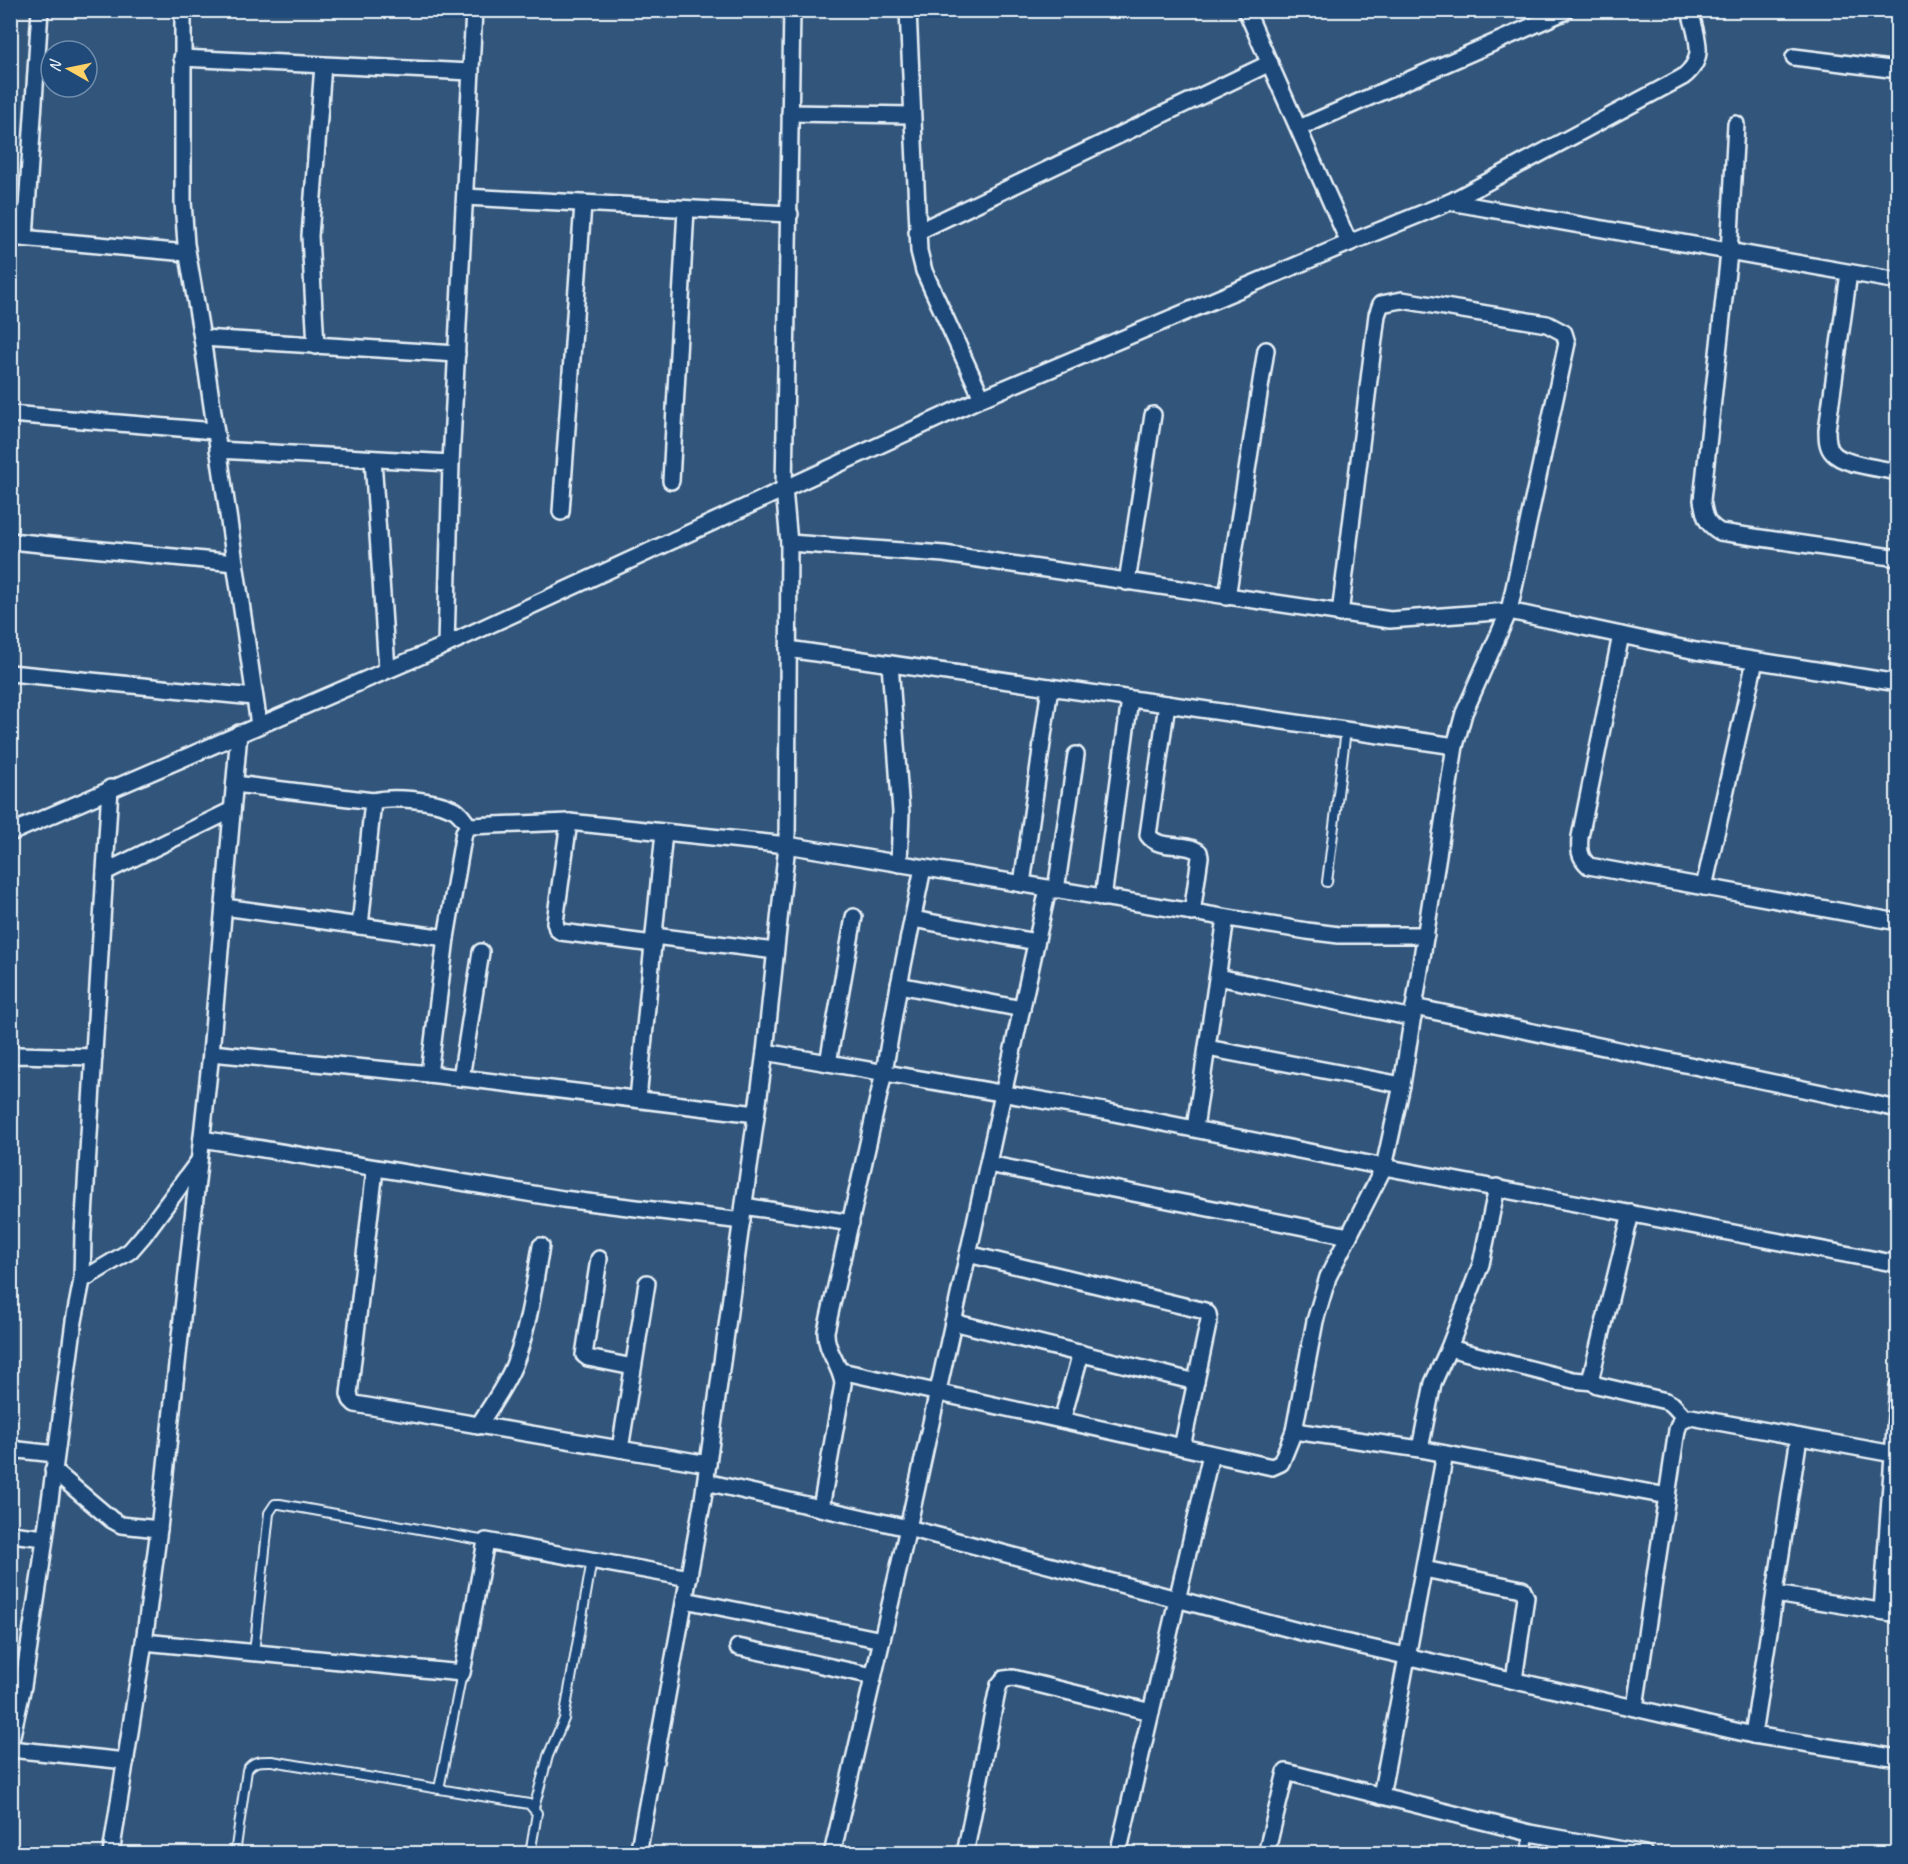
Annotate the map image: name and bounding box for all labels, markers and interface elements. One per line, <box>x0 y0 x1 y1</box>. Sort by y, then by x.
north arrow <box>39 39 99 99</box>
text: N <box>45 57 66 73</box>

